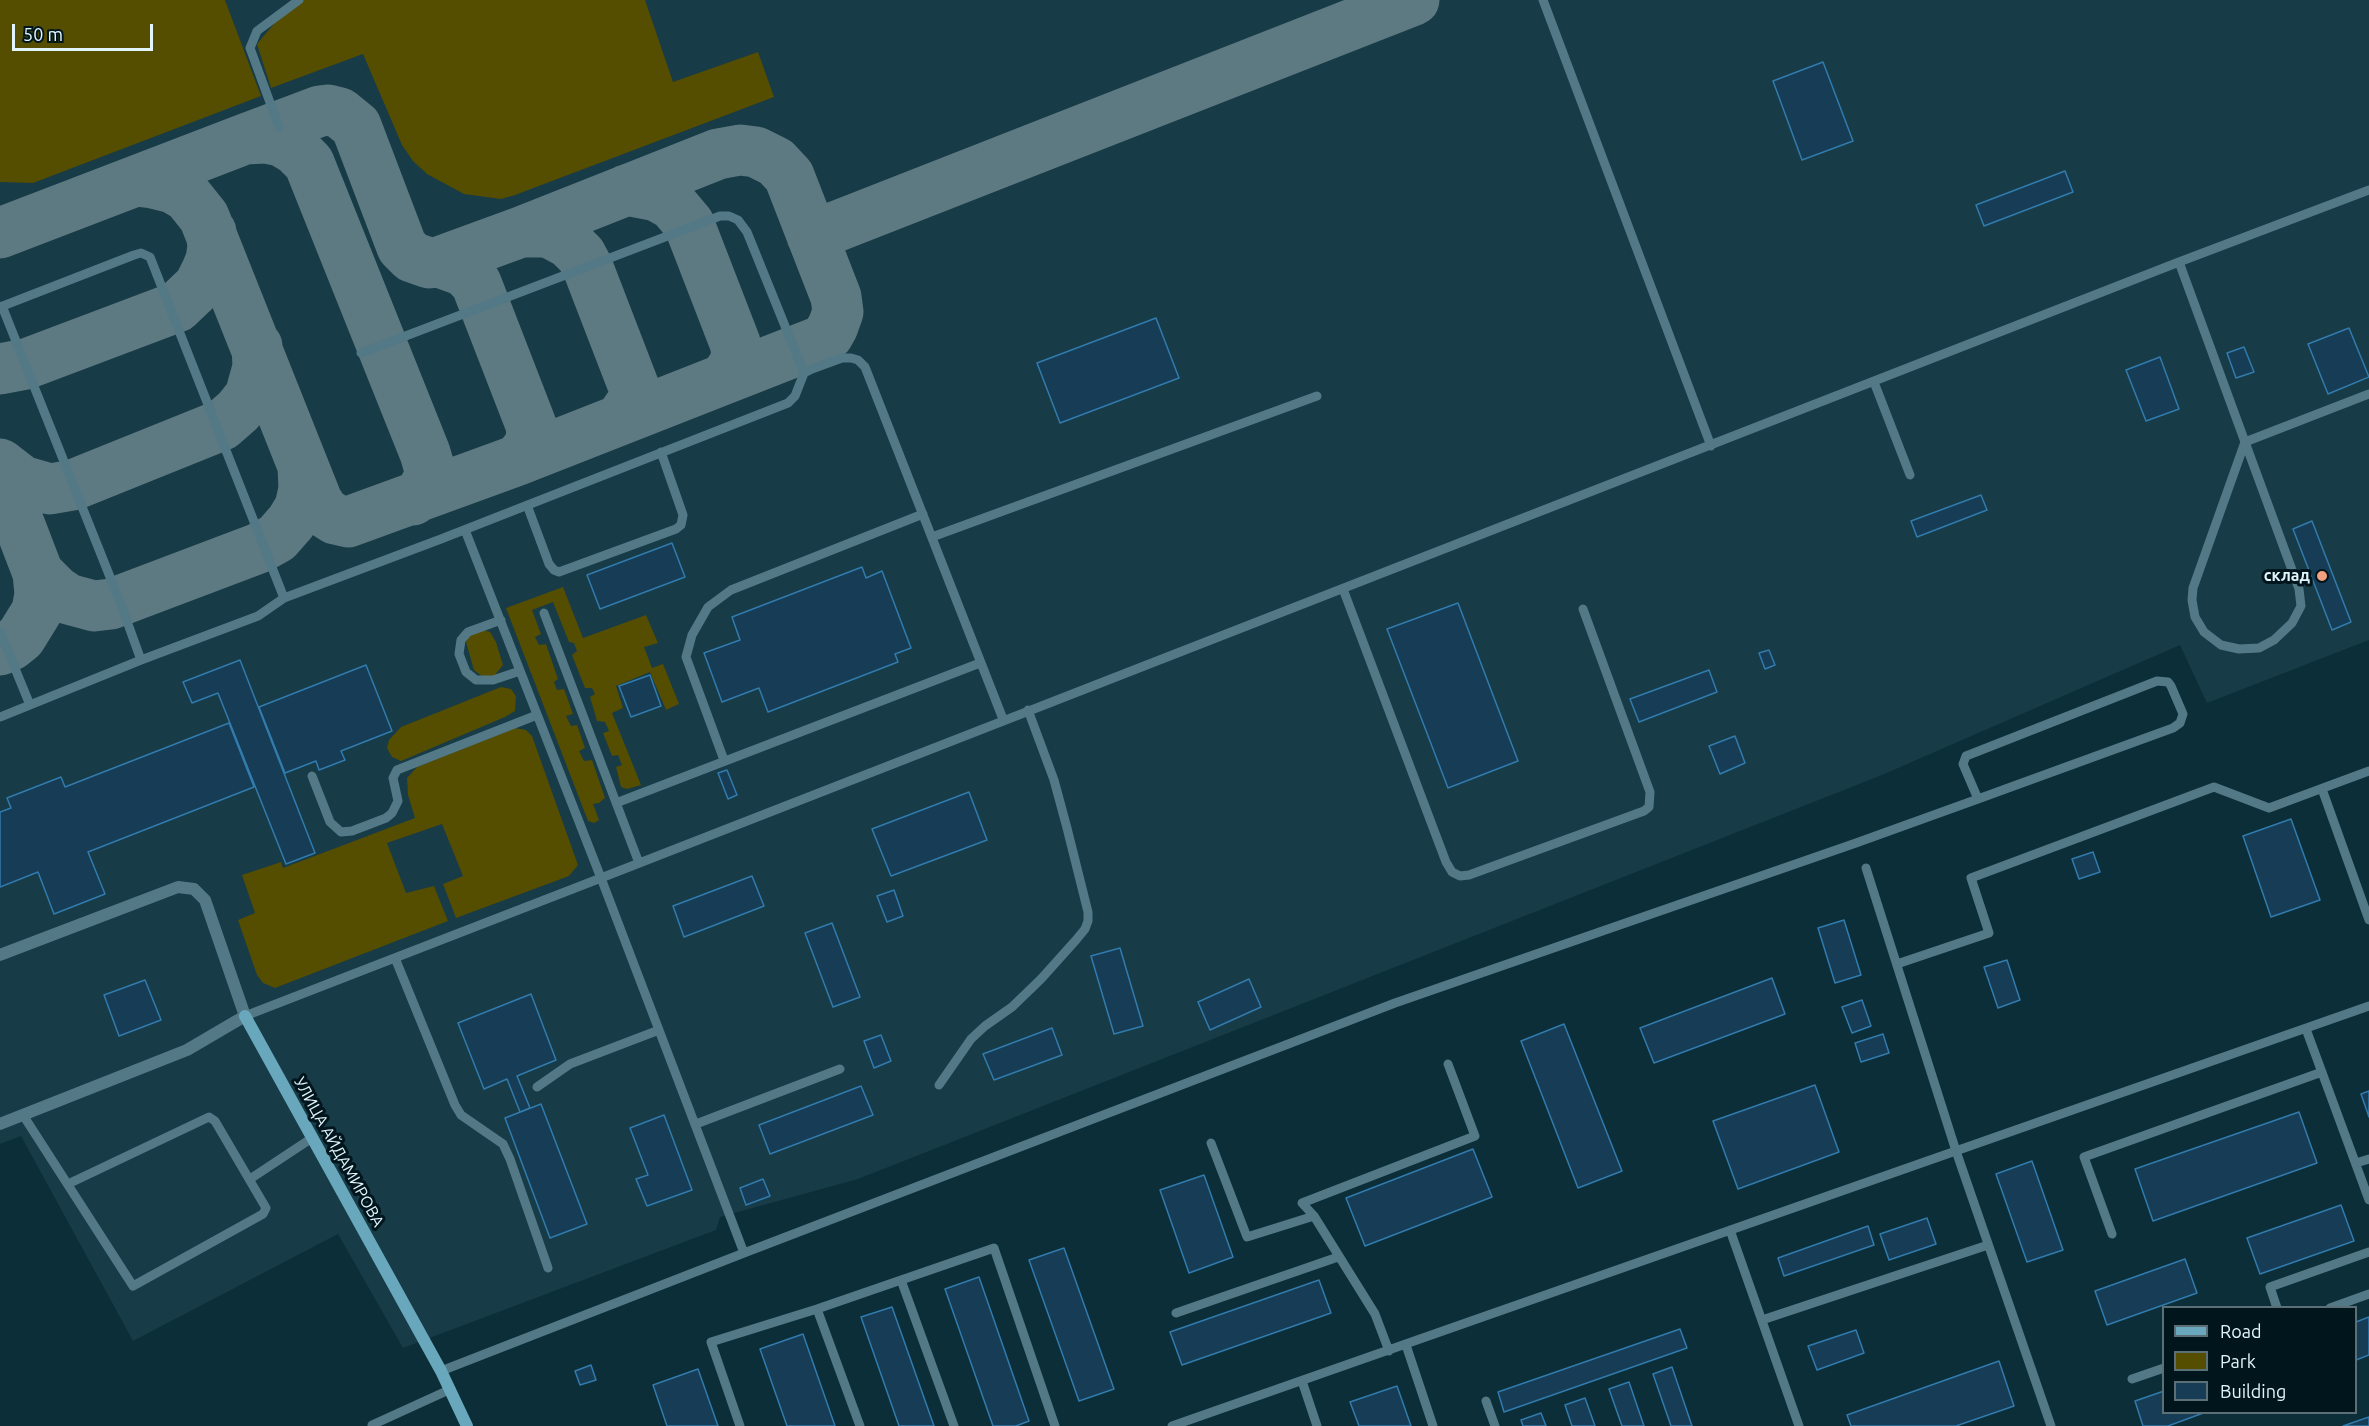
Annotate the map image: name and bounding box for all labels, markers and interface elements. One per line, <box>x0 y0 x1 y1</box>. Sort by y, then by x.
scale bar <box>15 12 156 50</box>
text: 50 m <box>23 24 63 44</box>
place label: склад <box>2264 566 2310 586</box>
marker: склад <box>2315 569 2329 583</box>
street label: УЛИЦА АЙДАМИРОВА <box>290 1074 388 1230</box>
legend <box>2162 1306 2357 1414</box>
text: Road <box>2220 1321 2262 1341</box>
text: Park <box>2220 1351 2256 1371</box>
text: Building <box>2220 1381 2286 1401</box>

